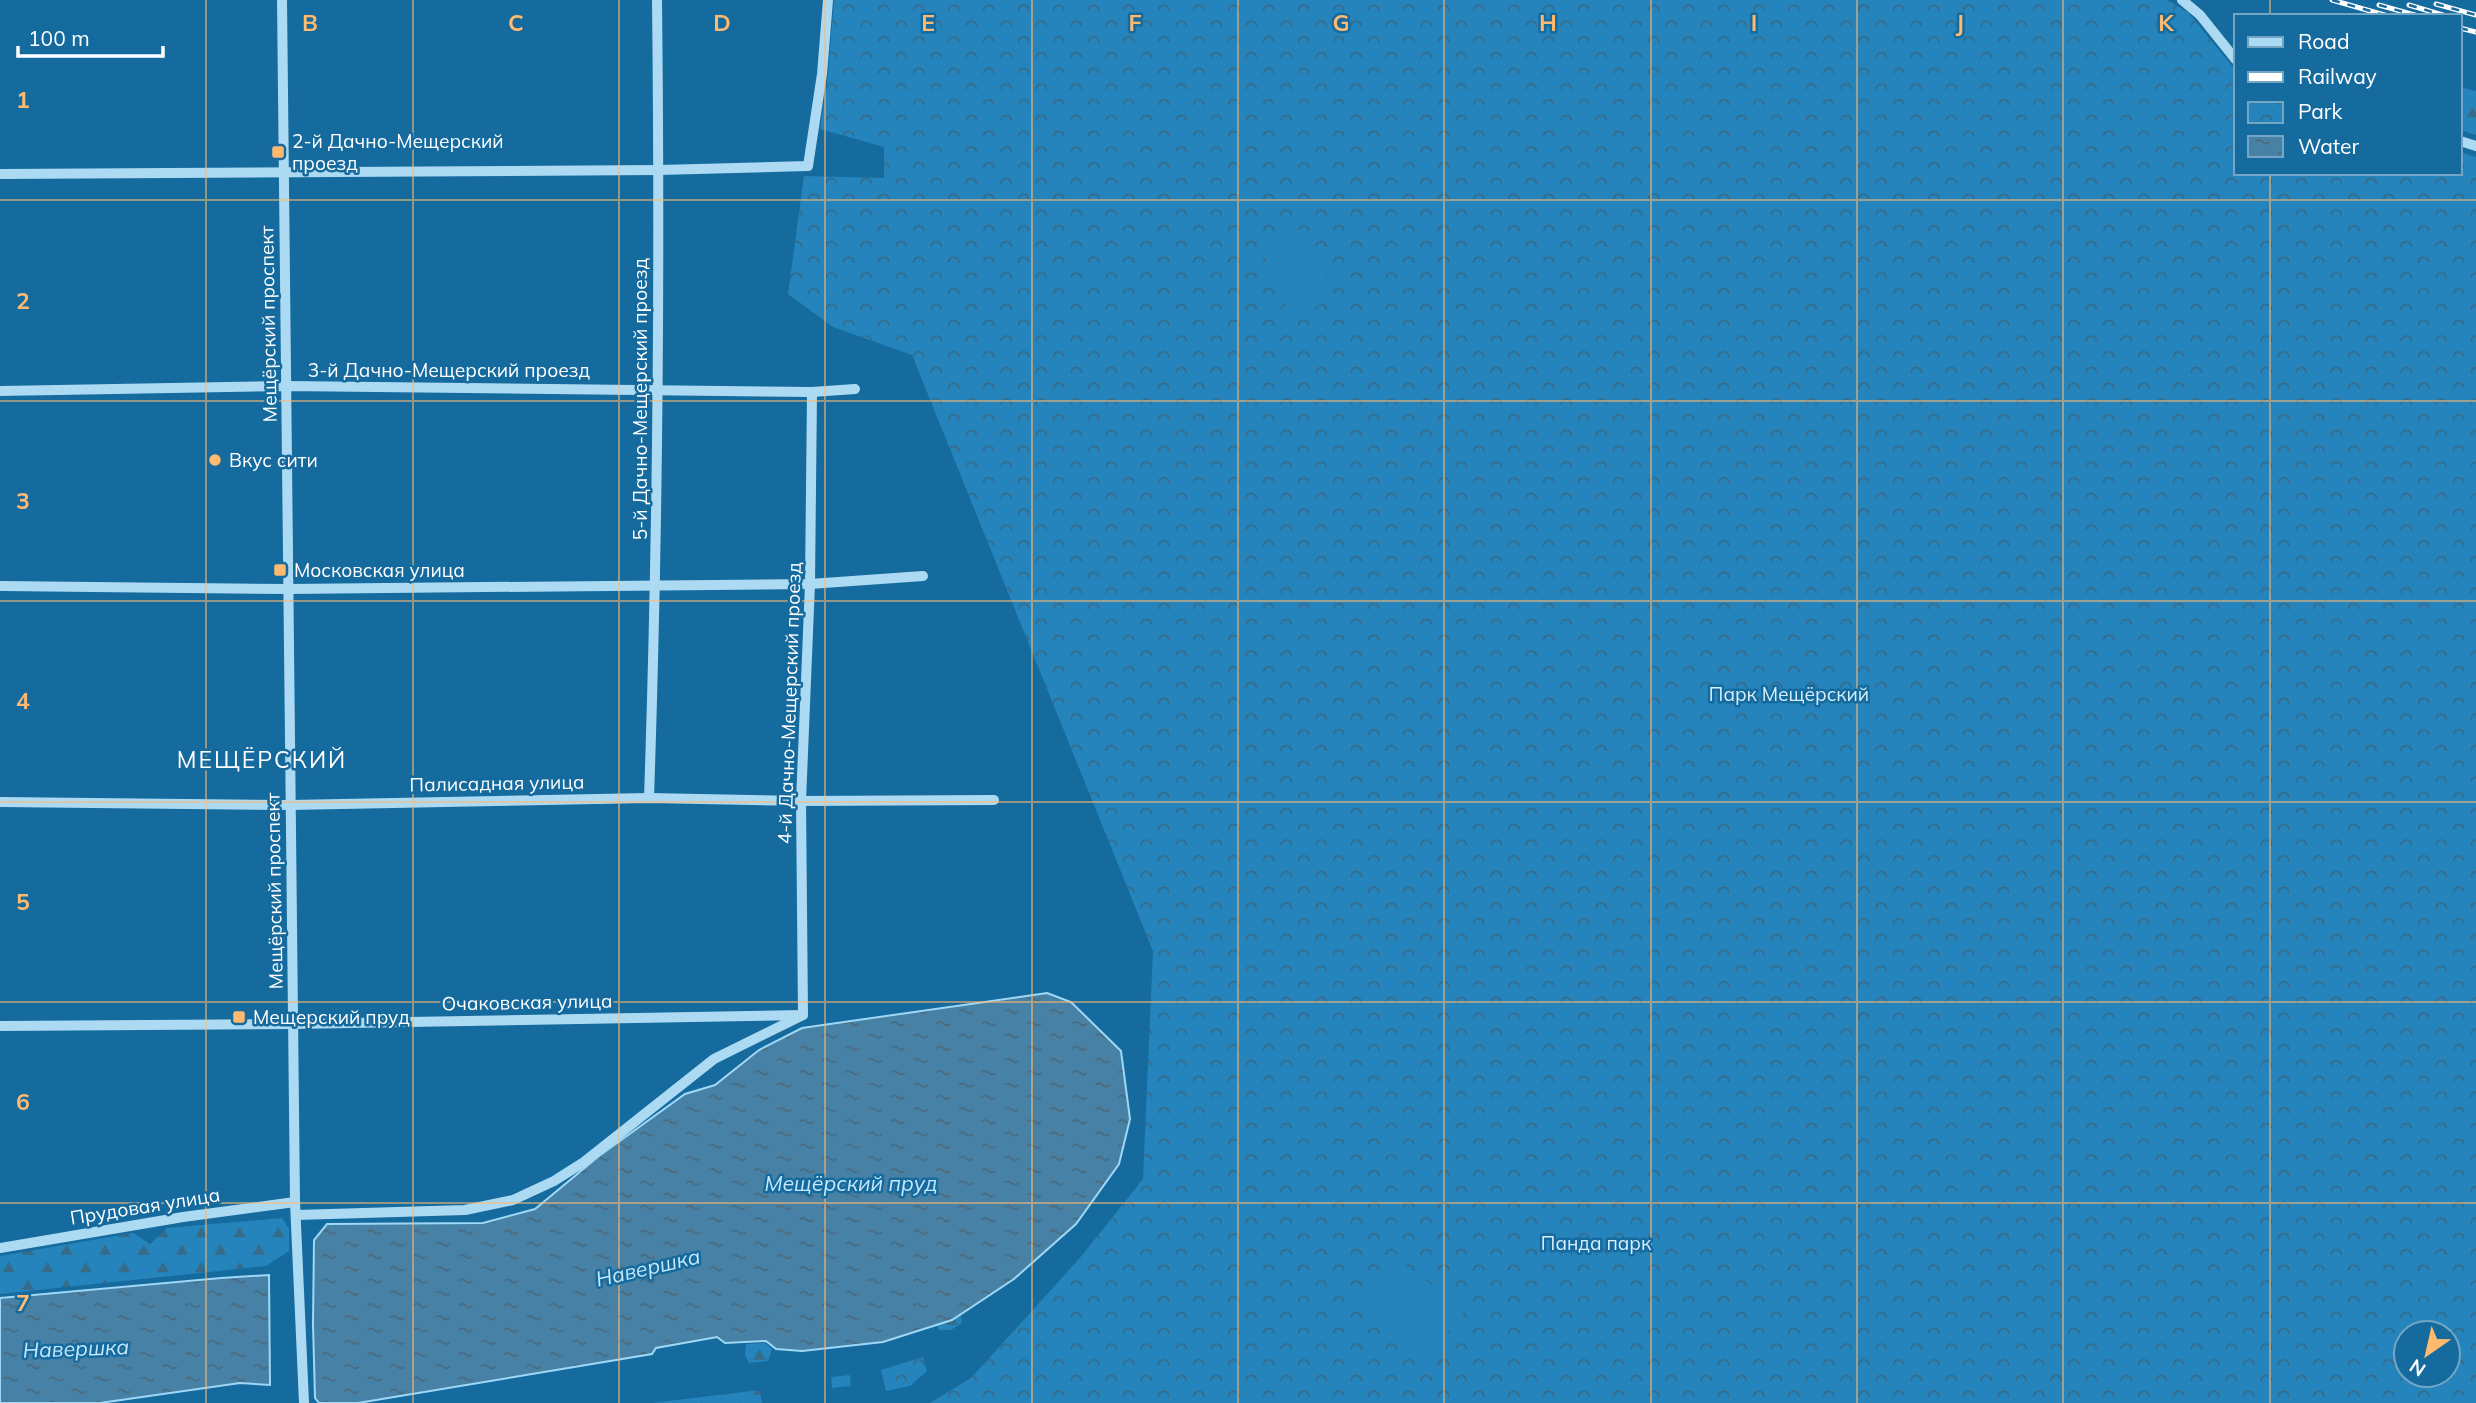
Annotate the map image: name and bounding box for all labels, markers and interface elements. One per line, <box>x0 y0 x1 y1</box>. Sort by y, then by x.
text: B <box>302 8 318 37</box>
text: C <box>508 8 524 37</box>
text: D <box>713 8 731 37</box>
text: E <box>921 8 935 37</box>
text: F <box>1128 8 1142 37</box>
text: G <box>1332 8 1350 37</box>
text: H <box>1539 8 1557 37</box>
text: I <box>1751 8 1757 37</box>
text: J <box>1956 8 1964 37</box>
text: K <box>2158 8 2175 37</box>
scale bar <box>18 14 163 58</box>
legend <box>2234 14 2462 175</box>
text: 100 m <box>28 25 90 51</box>
text: Road <box>2298 28 2349 54</box>
text: Railway <box>2298 63 2377 89</box>
text: 1 <box>16 85 30 114</box>
text: Park <box>2298 98 2342 124</box>
place label: 2-й Дачно-Мещерский проезд <box>292 129 504 175</box>
text: Water <box>2298 133 2359 159</box>
marker: 2-й Дачно-Мещерский проезд <box>270 144 286 160</box>
street label: Мещёрский проспект <box>254 225 282 422</box>
street label: 5-й Дачно-Мещерский проезд <box>628 257 652 540</box>
text: 2 <box>16 286 30 315</box>
street label: 3-й Дачно-Мещерский проезд <box>308 358 591 382</box>
place label: Вкус сити <box>229 448 318 472</box>
marker: Вкус сити <box>207 452 223 468</box>
text: 3 <box>16 486 30 515</box>
place label: Московская улица <box>294 558 465 582</box>
street label: 4-й Дачно-Мещерский проезд <box>772 561 806 845</box>
marker: Московская улица <box>272 562 288 578</box>
park label: Парк Мещёрский <box>1709 682 1869 706</box>
text: 4 <box>16 686 30 715</box>
district label: МЕЩЁРСКИЙ <box>177 745 347 774</box>
street label: Палисадная улица <box>409 769 585 797</box>
street label: Мещёрский проспект <box>260 792 288 989</box>
text: 5 <box>16 887 30 916</box>
street label: Очаковская улица <box>441 989 613 1015</box>
place label: Мещерский пруд <box>253 1005 410 1029</box>
marker: Мещерский пруд <box>231 1009 247 1025</box>
text: 6 <box>16 1087 30 1116</box>
water label: Мещёрский пруд <box>764 1170 938 1196</box>
street label: Прудовая улица <box>68 1182 222 1230</box>
park label: Панда парк <box>1541 1231 1652 1255</box>
water label: Навершка <box>593 1242 703 1292</box>
text: 7 <box>16 1288 30 1317</box>
north arrow <box>2392 1319 2462 1389</box>
water label: Навершка <box>22 1333 130 1363</box>
text: N <box>2405 1354 2430 1382</box>

